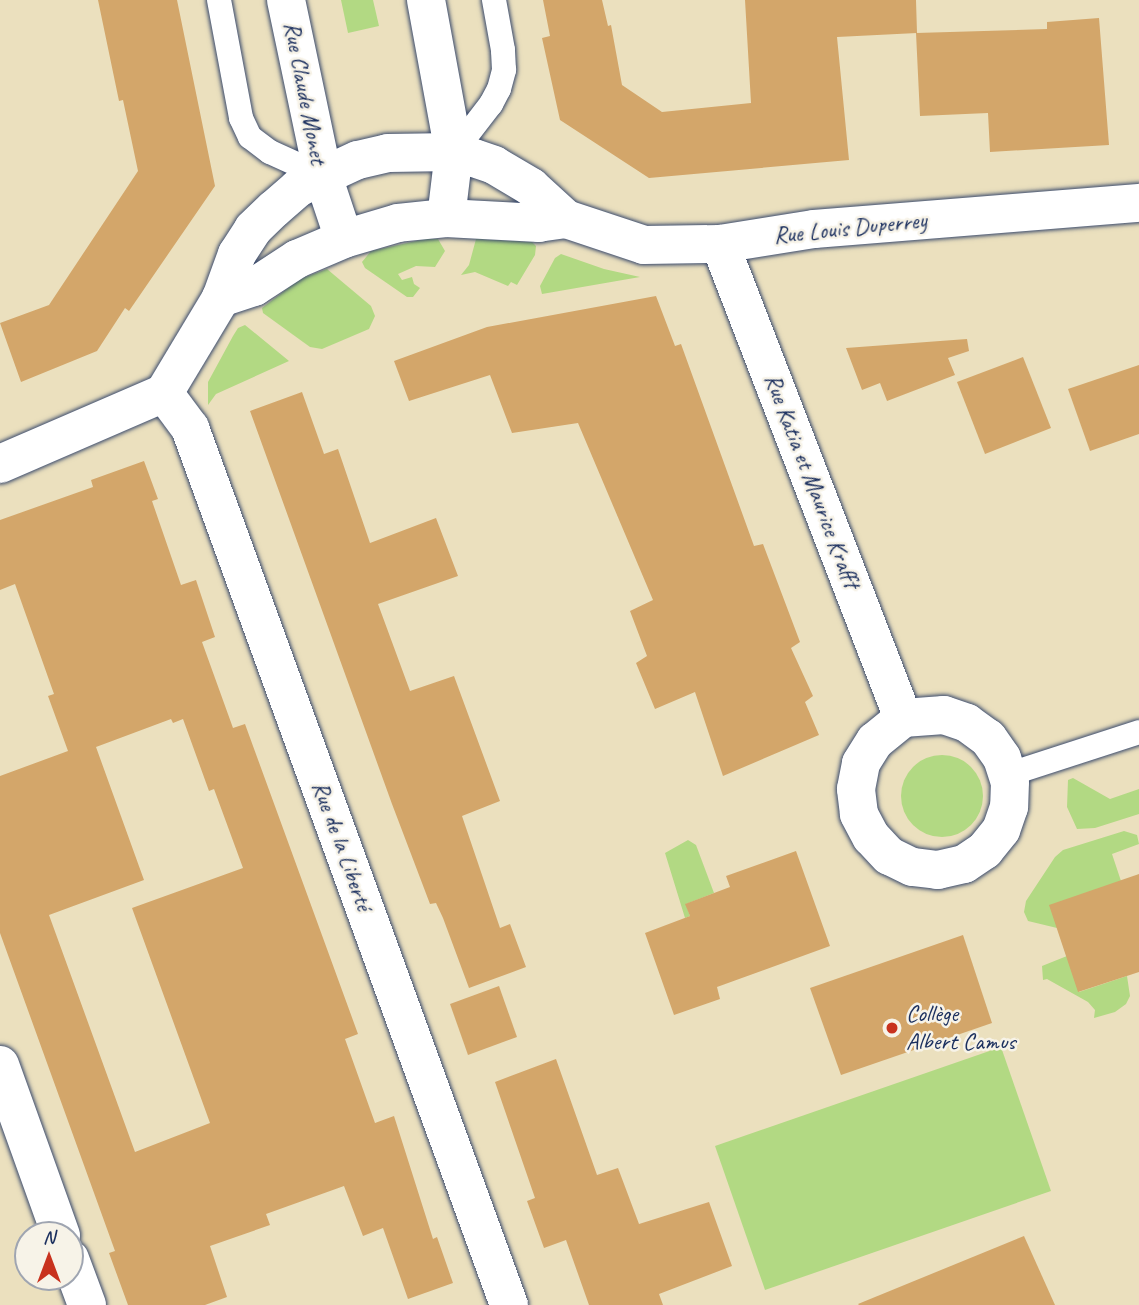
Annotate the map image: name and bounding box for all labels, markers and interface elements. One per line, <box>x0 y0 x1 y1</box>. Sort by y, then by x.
street label: Rue Claude Monet <box>277 19 333 167</box>
street label: Rue Louis Duperrey <box>772 206 928 250</box>
street label: Rue Katia et Maurice Krafft <box>758 369 866 593</box>
street label: Rue de la Liberté <box>305 777 379 915</box>
place label: Collège Albert Camus <box>906 1000 1015 1056</box>
marker: Collège Albert Camus <box>884 1020 900 1036</box>
north arrow <box>14 1221 84 1291</box>
text: N <box>43 1225 55 1249</box>

